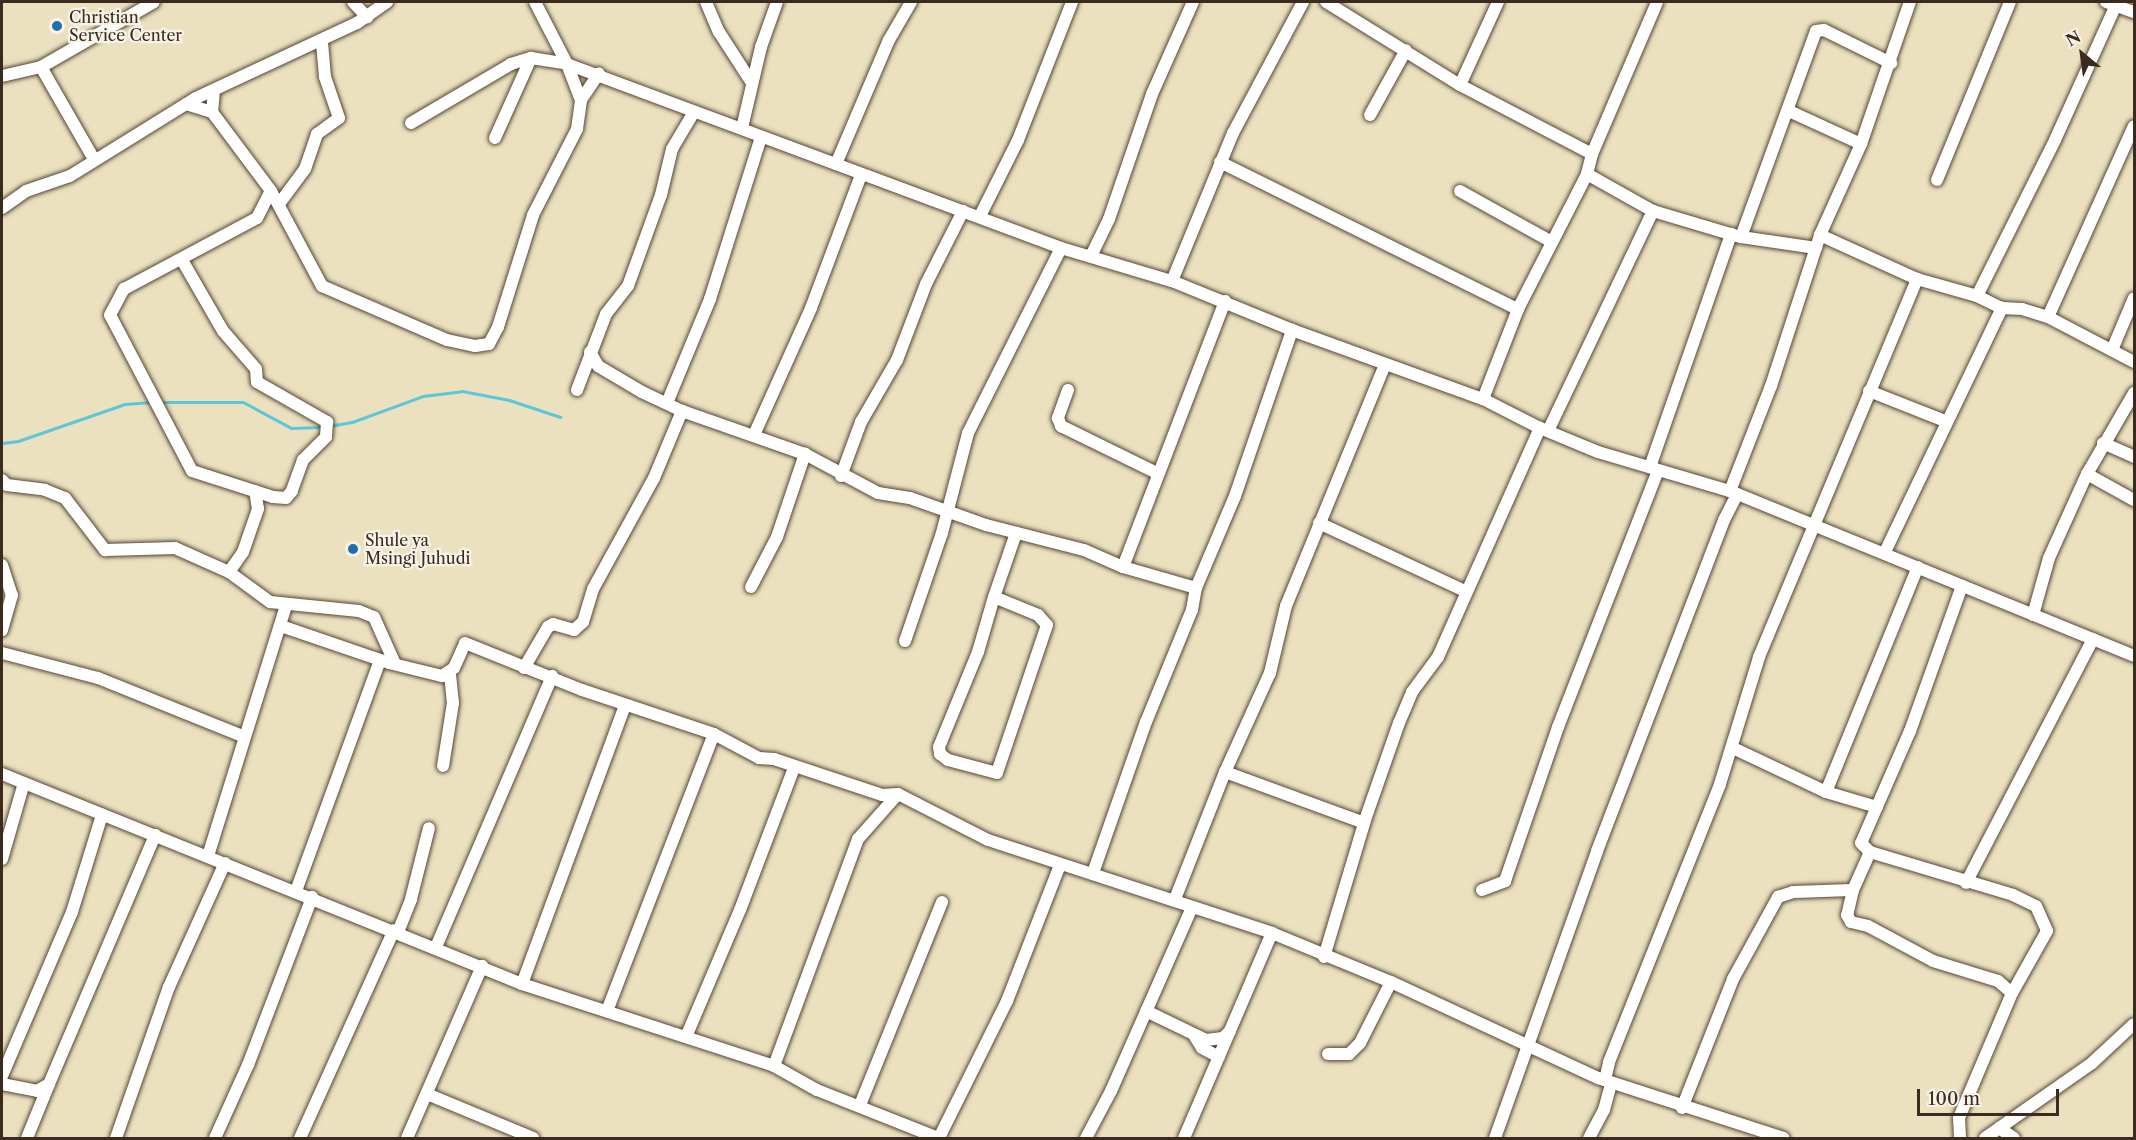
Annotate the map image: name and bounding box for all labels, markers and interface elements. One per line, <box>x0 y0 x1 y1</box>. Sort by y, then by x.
place label: Christian Service Center <box>69 7 182 45</box>
marker: Christian Service Center <box>50 19 64 33</box>
north arrow <box>2052 24 2112 84</box>
text: N <box>2062 26 2084 50</box>
place label: Shule ya Msingi Juhudi <box>365 530 470 568</box>
marker: Shule ya Msingi Juhudi <box>346 542 360 556</box>
scale bar <box>1920 1077 2062 1115</box>
text: 100 m <box>1928 1088 1980 1110</box>

